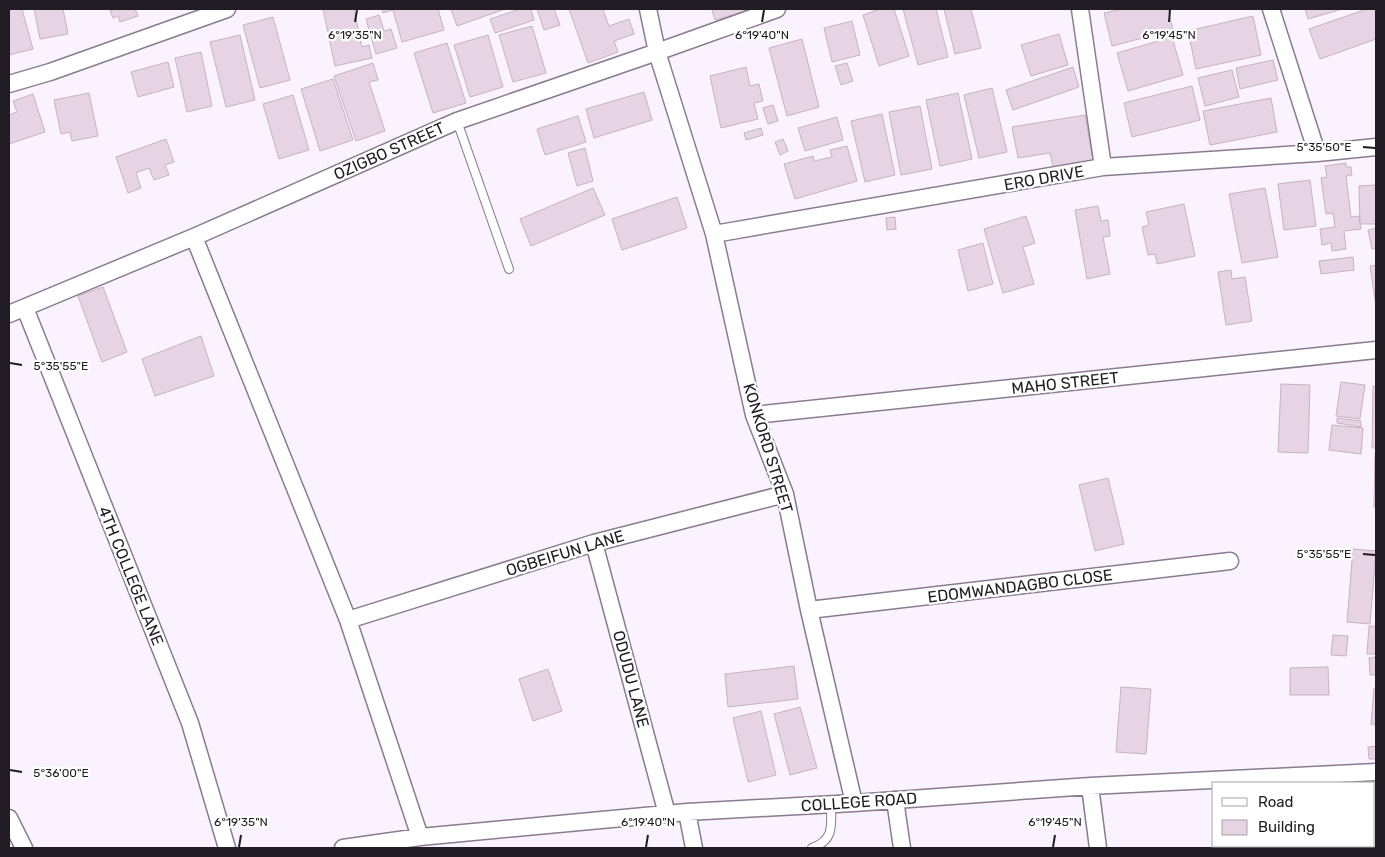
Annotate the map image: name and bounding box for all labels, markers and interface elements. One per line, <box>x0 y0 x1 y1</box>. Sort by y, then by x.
text: 6°19'35"N <box>328 28 382 42</box>
text: 6°19'40"N <box>735 28 789 42</box>
text: 6°19'45"N <box>1142 28 1196 42</box>
street label: OZIGBO STREET <box>331 118 447 184</box>
text: 5°35'50"E <box>1296 140 1352 154</box>
street label: ERO DRIVE <box>1002 162 1086 194</box>
text: 5°35'55"E <box>34 359 88 373</box>
street label: MAHO STREET <box>1010 368 1120 398</box>
street label: KONKORD STREET <box>739 381 797 515</box>
street label: 4TH COLLEGE LANE <box>94 504 168 648</box>
street label: OGBEIFUN LANE <box>504 526 626 580</box>
text: 5°35'55"E <box>1297 547 1351 561</box>
street label: EDOMWANDAGBO CLOSE <box>926 565 1114 607</box>
street label: ODUDU LANE <box>609 628 653 730</box>
text: 5°36'00"E <box>33 766 89 780</box>
legend <box>1212 782 1375 847</box>
street label: COLLEGE ROAD <box>800 788 918 816</box>
text: Road <box>1258 793 1294 811</box>
text: 6°19'35"N <box>214 815 268 829</box>
text: 6°19'40"N <box>621 815 675 829</box>
text: 6°19'45"N <box>1028 815 1082 829</box>
text: Building <box>1258 818 1315 836</box>

